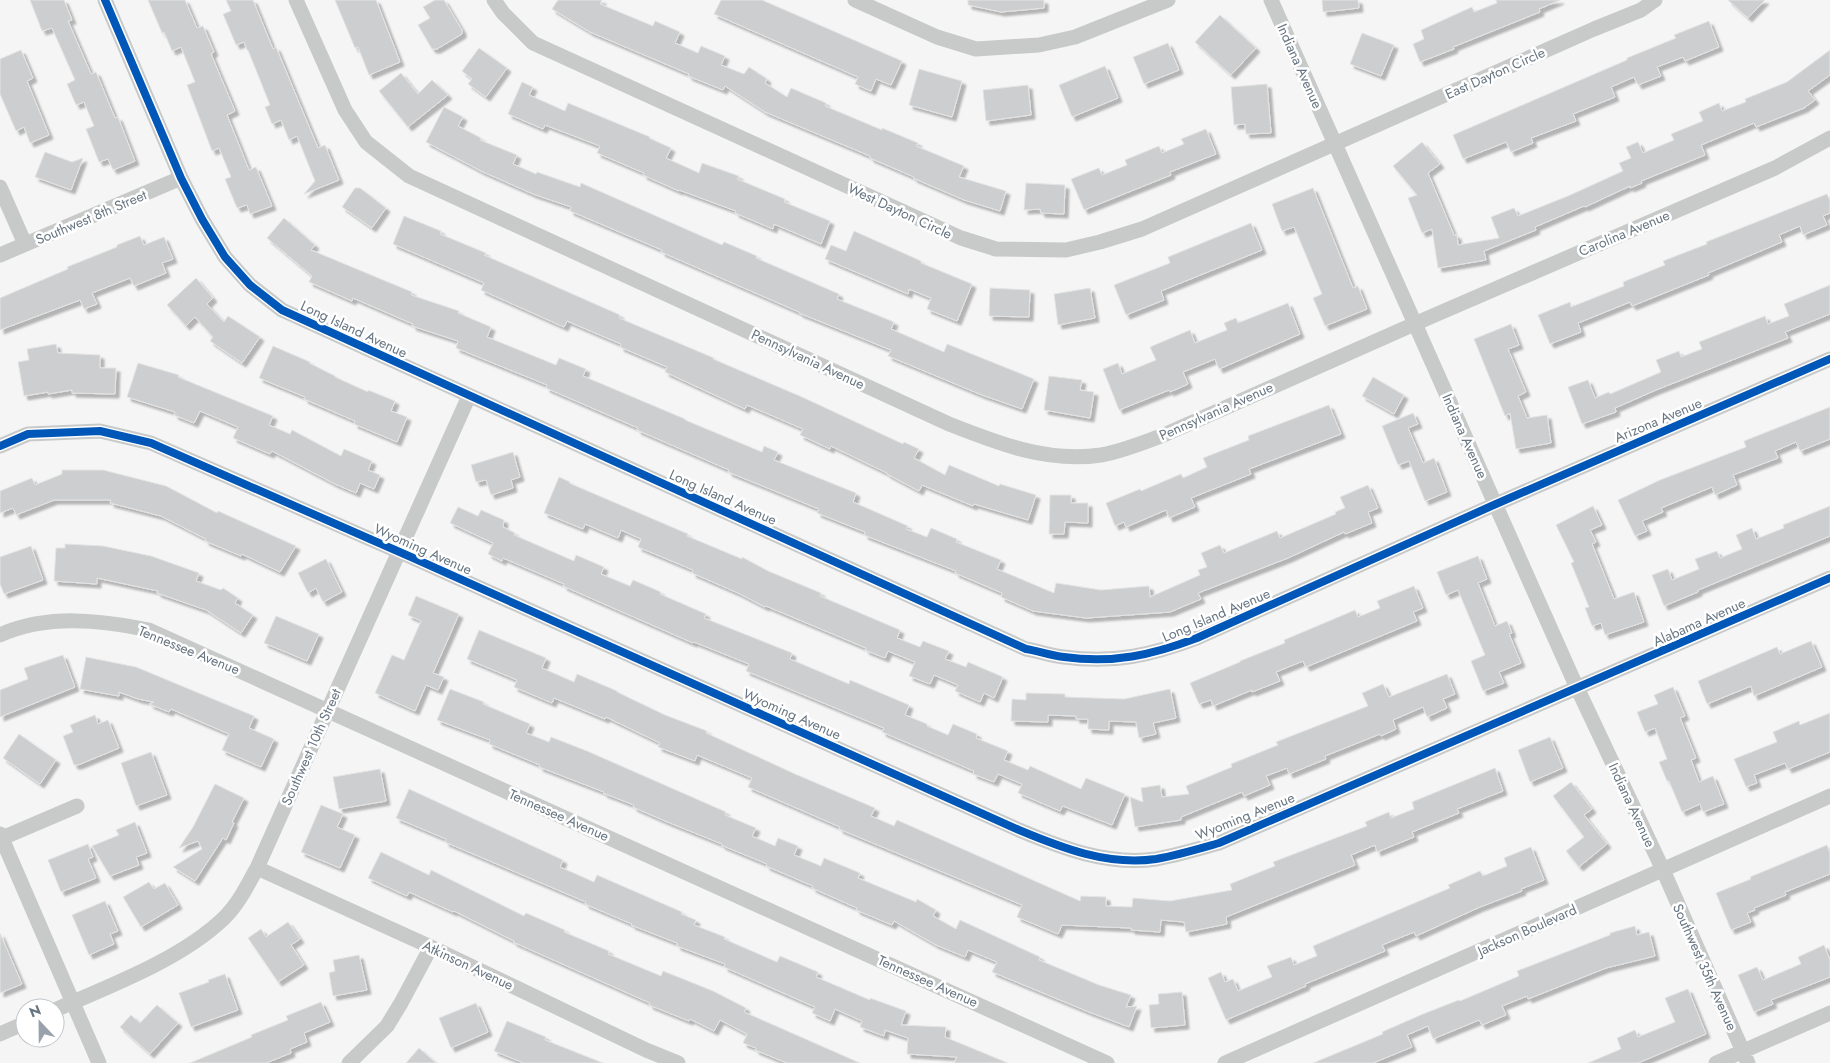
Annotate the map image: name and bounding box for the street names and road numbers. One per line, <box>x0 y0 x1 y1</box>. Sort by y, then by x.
street label: Indiana Avenue <box>1272 20 1328 112</box>
street label: East Dayton Circle <box>1442 42 1548 104</box>
street label: West Dayton Circle <box>845 178 955 244</box>
street label: Southwest 8th Street <box>32 184 150 249</box>
street label: Carolina Avenue <box>1575 205 1673 261</box>
street label: Long Island Avenue <box>297 296 411 362</box>
street label: Pennsylvania Avenue <box>748 324 868 394</box>
street label: Pennsylvania Avenue <box>1156 377 1276 445</box>
street label: Indiana Avenue <box>1437 390 1493 482</box>
street label: Arizona Avenue <box>1611 393 1705 447</box>
street label: Long Island Avenue <box>666 464 780 530</box>
street label: Wyoming Avenue <box>371 518 475 580</box>
street label: Long Island Avenue <box>1159 583 1273 647</box>
street label: Alabama Avenue <box>1650 593 1748 651</box>
street label: Tennessee Avenue <box>135 621 243 679</box>
street label: Wyoming Avenue <box>740 683 844 745</box>
street label: Southwest 10th Street <box>276 685 346 809</box>
street label: Indiana Avenue <box>1604 760 1660 850</box>
street label: Tennessee Avenue <box>506 784 612 846</box>
street label: Wyoming Avenue <box>1193 787 1297 845</box>
street label: Jackson Boulevard <box>1472 899 1580 962</box>
street label: Southwest 35th Avenue <box>1668 900 1742 1034</box>
street label: Atkinson Avenue <box>419 935 517 995</box>
street label: Tennessee Avenue <box>875 950 981 1012</box>

